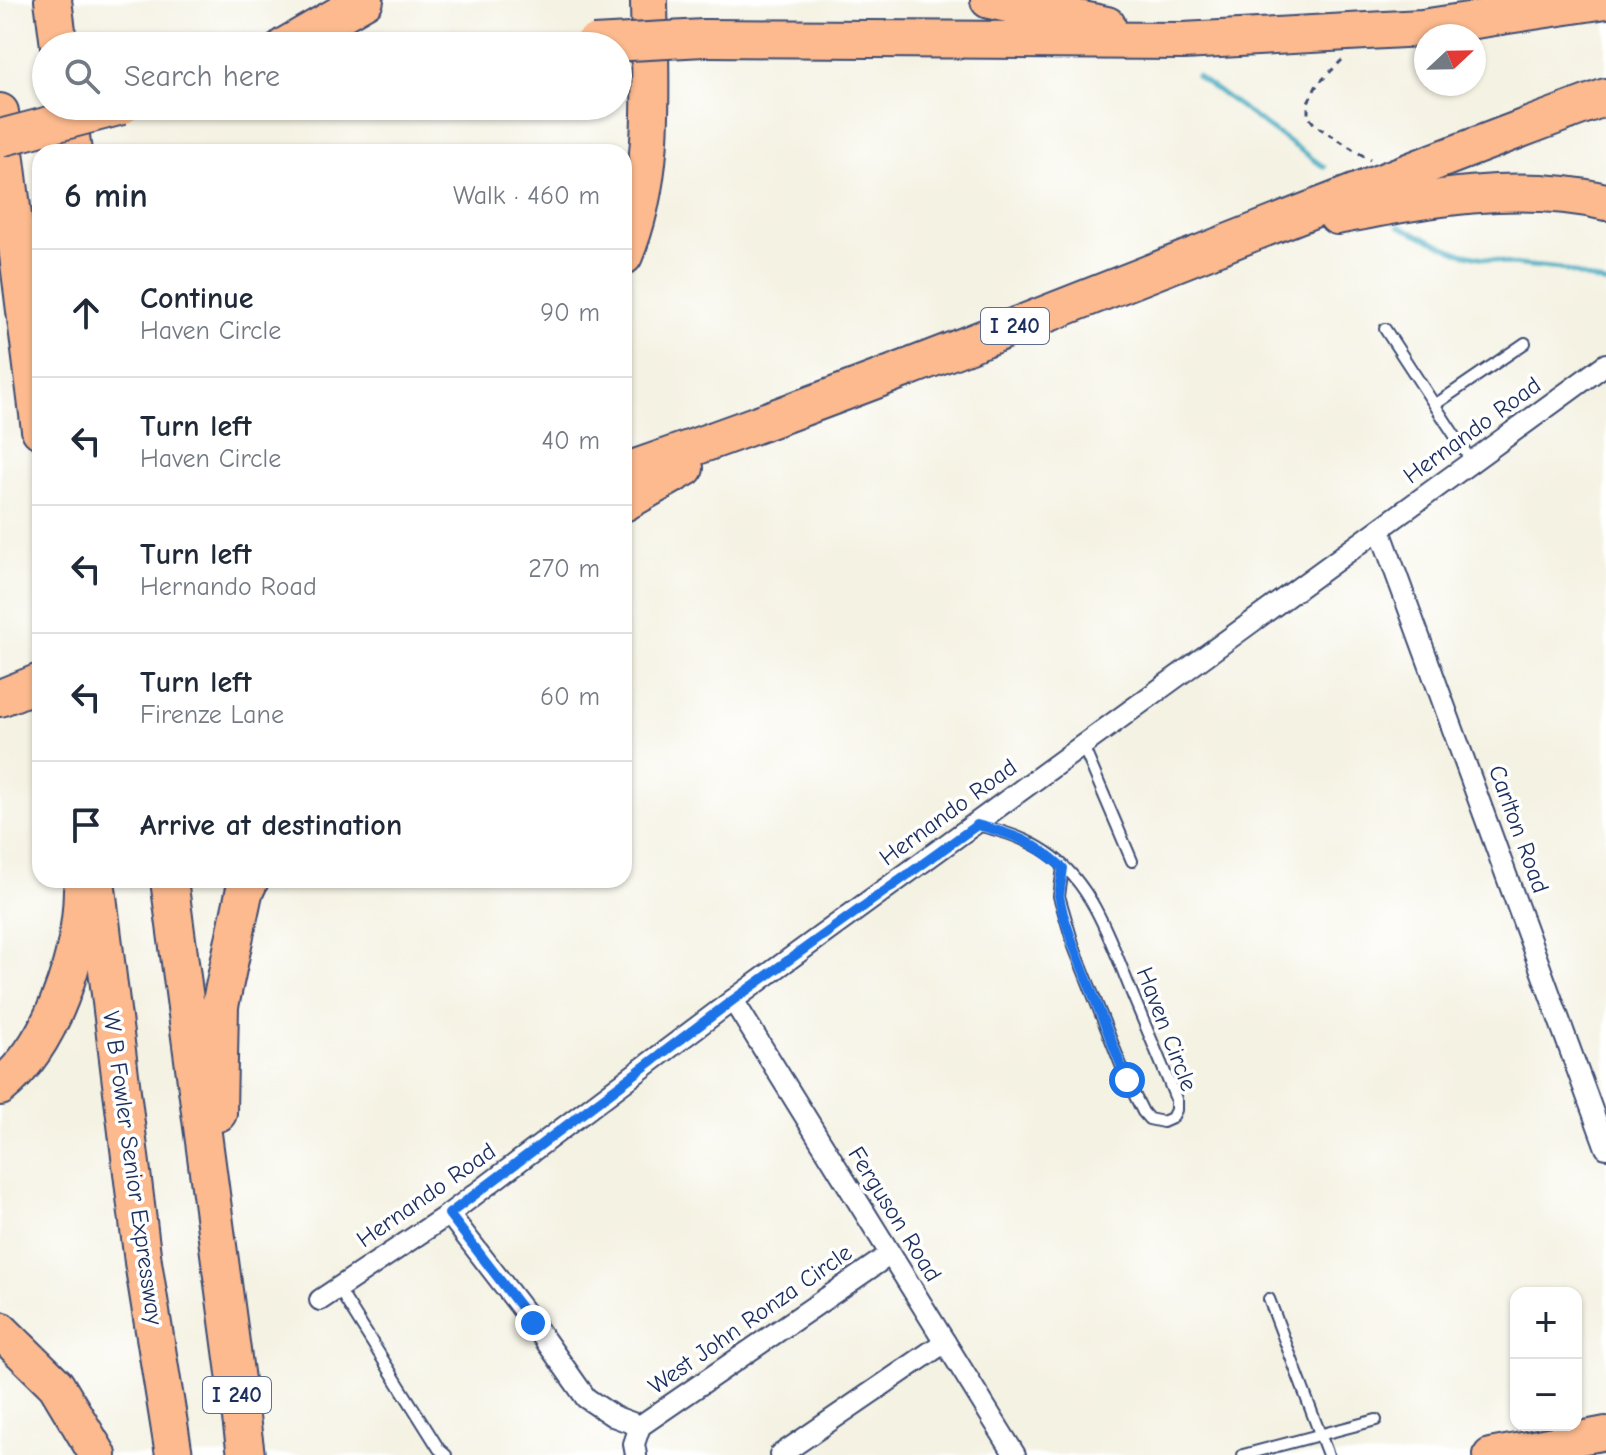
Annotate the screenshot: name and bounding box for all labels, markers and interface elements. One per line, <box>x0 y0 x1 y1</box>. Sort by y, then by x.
north arrow <box>1414 24 1486 96</box>
search box <box>32 32 632 120</box>
icon: search <box>60 54 104 98</box>
text: Search here <box>124 59 280 94</box>
text: 6 min <box>64 176 148 216</box>
text: Walk · 460 m <box>453 181 600 211</box>
text: Continue <box>140 281 254 316</box>
icon: ahead <box>64 291 108 335</box>
text: 90 m <box>540 298 600 328</box>
road number: I 240 <box>981 308 1049 344</box>
text: Haven Circle <box>140 316 281 346</box>
street label: Hernando Road <box>1398 371 1546 489</box>
text: Turn left <box>140 409 252 444</box>
icon: left <box>64 419 108 463</box>
text: 40 m <box>541 426 600 456</box>
text: Haven Circle <box>140 444 281 474</box>
text: Turn left <box>140 537 252 572</box>
icon: left <box>64 547 108 591</box>
text: 270 m <box>528 554 600 584</box>
text: Hernando Road <box>140 572 317 602</box>
text: Turn left <box>140 665 252 700</box>
icon: left <box>64 675 108 719</box>
text: 60 m <box>540 682 600 712</box>
text: Firenze Lane <box>140 700 284 730</box>
street label: Hernando Road <box>874 753 1022 871</box>
street label: Carlton Road <box>1483 761 1555 897</box>
icon: arrive <box>64 803 108 847</box>
text: Arrive at destination <box>140 808 402 843</box>
street label: Haven Circle <box>1131 963 1203 1095</box>
street label: W B Fowler Senior Expressway <box>97 1009 169 1327</box>
route start <box>1109 1062 1145 1098</box>
street label: Hernando Road <box>351 1137 501 1253</box>
street label: Ferguson Road <box>842 1141 948 1287</box>
street label: West John Ronza Circle <box>643 1238 857 1400</box>
map controls <box>1510 1287 1582 1431</box>
button: + <box>1510 1287 1582 1359</box>
route end <box>515 1305 551 1341</box>
button: − <box>1510 1359 1582 1431</box>
road number: I 240 <box>203 1377 271 1413</box>

